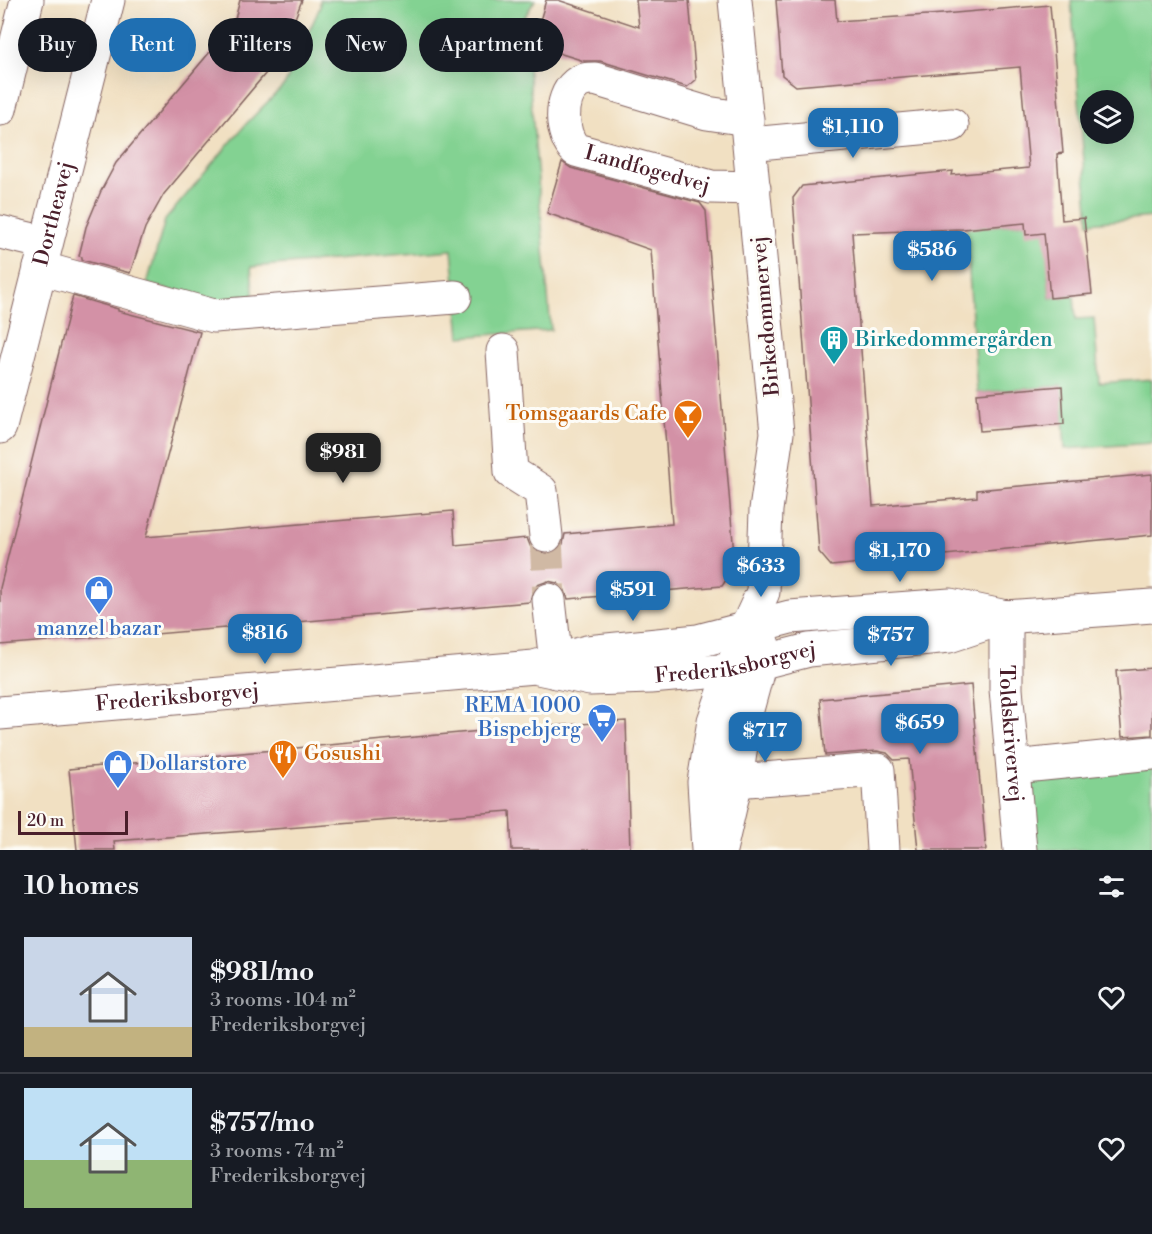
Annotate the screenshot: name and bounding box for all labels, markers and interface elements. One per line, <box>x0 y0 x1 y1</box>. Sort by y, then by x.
chip: Buy <box>18 18 97 72</box>
chip: Rent <box>109 18 196 72</box>
chip: Filters <box>208 18 313 72</box>
chip: New <box>325 18 407 72</box>
chip: Apartment <box>419 18 564 72</box>
map controls <box>1080 90 1134 144</box>
button: layers <box>1080 90 1134 144</box>
pin: $1,110 <box>804 108 902 159</box>
text: $1,110 <box>822 115 884 140</box>
street label: Landfogedvej <box>582 140 713 199</box>
street label: Dortheavej <box>28 159 80 269</box>
pin: $586 <box>896 231 968 282</box>
street label: Birkedommervej <box>746 235 786 398</box>
text: $586 <box>907 238 957 263</box>
building icon: Birkedommergården <box>818 324 850 366</box>
place label: Birkedommergården <box>854 327 1053 353</box>
bar icon: Tomsgaards Cafe <box>672 398 704 440</box>
place label: Tomsgaards Cafe <box>505 401 667 427</box>
pin: $981 <box>307 433 379 484</box>
text: $981 <box>320 440 366 465</box>
pin: $1,170 <box>851 532 949 583</box>
text: $1,170 <box>869 539 931 564</box>
pin: $633 <box>725 547 797 598</box>
text: $633 <box>737 554 785 579</box>
pin: $591 <box>597 571 669 622</box>
shop icon: manzel bazar <box>83 574 115 616</box>
text: $591 <box>610 578 656 603</box>
pin: $816 <box>229 614 301 665</box>
place label: manzel bazar <box>36 616 162 642</box>
pin: $757 <box>855 616 927 667</box>
text: $816 <box>242 621 288 646</box>
text: $757 <box>868 623 914 648</box>
street label: Frederiksborgvej <box>653 636 817 690</box>
street label: Toldskrivervej <box>993 665 1029 804</box>
street label: Frederiksborgvej <box>94 678 260 718</box>
place label: REMA 1000 Bispebjerg <box>465 693 581 743</box>
supermarket icon: REMA 1000 Bispebjerg <box>586 702 618 744</box>
pin: $659 <box>884 704 956 755</box>
text: $659 <box>895 711 945 736</box>
pin: $717 <box>729 712 801 763</box>
text: $717 <box>743 719 787 744</box>
restaurant icon: Gosushi <box>267 738 299 780</box>
place label: Gosushi <box>304 741 381 767</box>
shop icon: Dollarstore <box>102 748 134 790</box>
place label: Dollarstore <box>139 751 247 777</box>
scale bar <box>18 808 128 836</box>
text: 20 m <box>27 811 64 831</box>
text: 10 homes <box>24 870 139 902</box>
icon: filters <box>1095 870 1128 903</box>
text: $981/mo <box>210 956 314 988</box>
icon: home <box>72 961 144 1033</box>
icon: heart <box>1095 981 1128 1014</box>
text: 3 rooms · 104 m² <box>210 988 356 1013</box>
text: Frederiksborgvej <box>210 1013 366 1038</box>
text: $757/mo <box>210 1107 315 1139</box>
icon: home <box>72 1112 144 1184</box>
icon: heart <box>1095 1132 1128 1165</box>
text: 3 rooms · 74 m² <box>210 1139 343 1164</box>
text: Frederiksborgvej <box>210 1164 366 1189</box>

